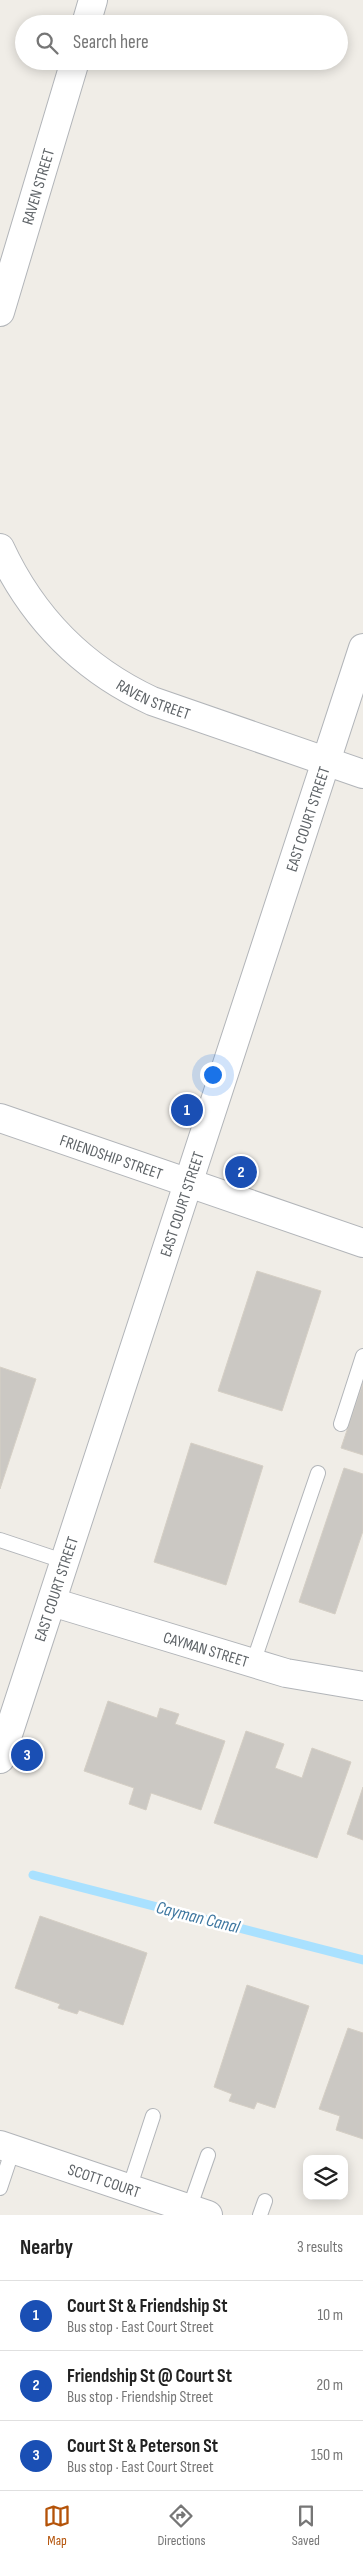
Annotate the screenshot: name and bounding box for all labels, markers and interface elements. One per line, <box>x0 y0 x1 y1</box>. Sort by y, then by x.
search box <box>15 15 348 70</box>
icon: search <box>33 29 61 57</box>
text: Search here <box>73 31 149 54</box>
street label: RAVEN STREET <box>19 146 59 227</box>
street label: RAVEN STREET <box>112 676 193 725</box>
street label: EAST COURT STREET <box>283 764 335 874</box>
your location <box>200 1062 226 1088</box>
pin: 1 <box>171 1091 203 1129</box>
street label: FRIENDSHIP STREET <box>57 1131 165 1184</box>
street label: EAST COURT STREET <box>157 1149 209 1259</box>
pin: 2 <box>225 1153 257 1191</box>
street label: EAST COURT STREET <box>31 1534 83 1644</box>
street label: CAYMAN STREET <box>161 1628 251 1672</box>
pin: 3 <box>11 1736 43 1774</box>
water label: Cayman Canal <box>154 1897 243 1938</box>
map controls <box>303 2155 348 2200</box>
button: layers <box>303 2155 348 2200</box>
street label: SCOTT COURT <box>65 2161 143 2203</box>
text: Nearby <box>20 2235 73 2260</box>
text: 3 results <box>297 2238 343 2257</box>
text: Court St & Friendship St <box>67 2295 227 2318</box>
text: 1 <box>33 2306 39 2325</box>
text: 10 m <box>317 2306 343 2325</box>
text: Bus stop · East Court Street <box>67 2318 214 2337</box>
text: Friendship St @ Court St <box>67 2365 232 2388</box>
text: 2 <box>32 2376 40 2395</box>
text: 20 m <box>316 2376 343 2395</box>
text: Bus stop · Friendship Street <box>67 2388 213 2407</box>
text: Court St & Peterson St <box>67 2435 218 2458</box>
text: 3 <box>32 2446 40 2465</box>
text: 150 m <box>311 2446 343 2465</box>
text: Bus stop · East Court Street <box>67 2458 214 2477</box>
tab: Map <box>43 2502 71 2549</box>
tab: Directions <box>157 2502 206 2549</box>
tab: Saved <box>292 2502 320 2549</box>

